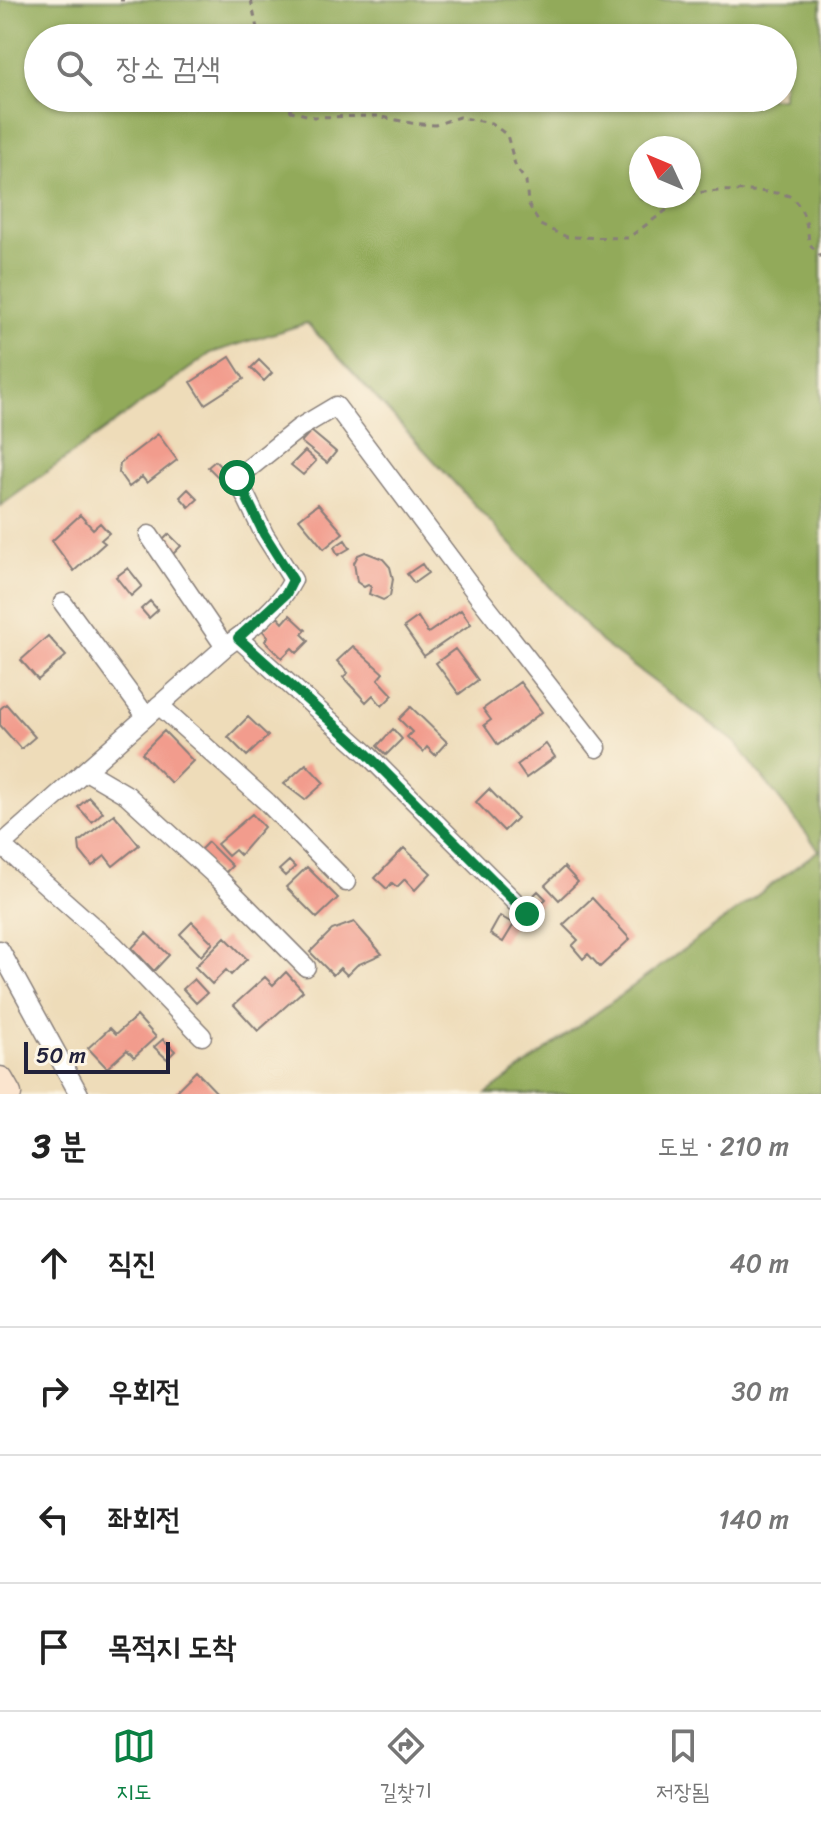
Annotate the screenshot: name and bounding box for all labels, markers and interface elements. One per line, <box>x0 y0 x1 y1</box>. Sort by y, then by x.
search box <box>24 24 797 112</box>
text: 장소 검색 <box>116 41 220 95</box>
icon: search <box>52 46 96 90</box>
north arrow <box>629 136 701 208</box>
route start <box>219 460 255 496</box>
route end <box>509 896 545 932</box>
text: 50 m <box>36 1036 86 1075</box>
scale bar <box>24 1038 170 1074</box>
text: 3 분 <box>32 1116 87 1176</box>
text: 도보 · 210 m <box>657 1123 789 1169</box>
text: 직진 <box>108 1236 156 1290</box>
text: 40 m <box>730 1240 789 1286</box>
icon: ahead <box>32 1241 76 1285</box>
text: 우회전 <box>108 1364 180 1418</box>
text: 30 m <box>732 1368 789 1414</box>
icon: right <box>32 1369 76 1413</box>
text: 좌회전 <box>108 1492 180 1546</box>
text: 140 m <box>718 1496 789 1542</box>
icon: left <box>32 1497 76 1541</box>
text: 목적지 도착 <box>108 1620 237 1674</box>
icon: arrive <box>32 1625 76 1669</box>
tab: 지도 <box>112 1724 156 1811</box>
tab: 길찾기 <box>379 1724 433 1811</box>
tab: 저장됨 <box>656 1724 709 1811</box>

